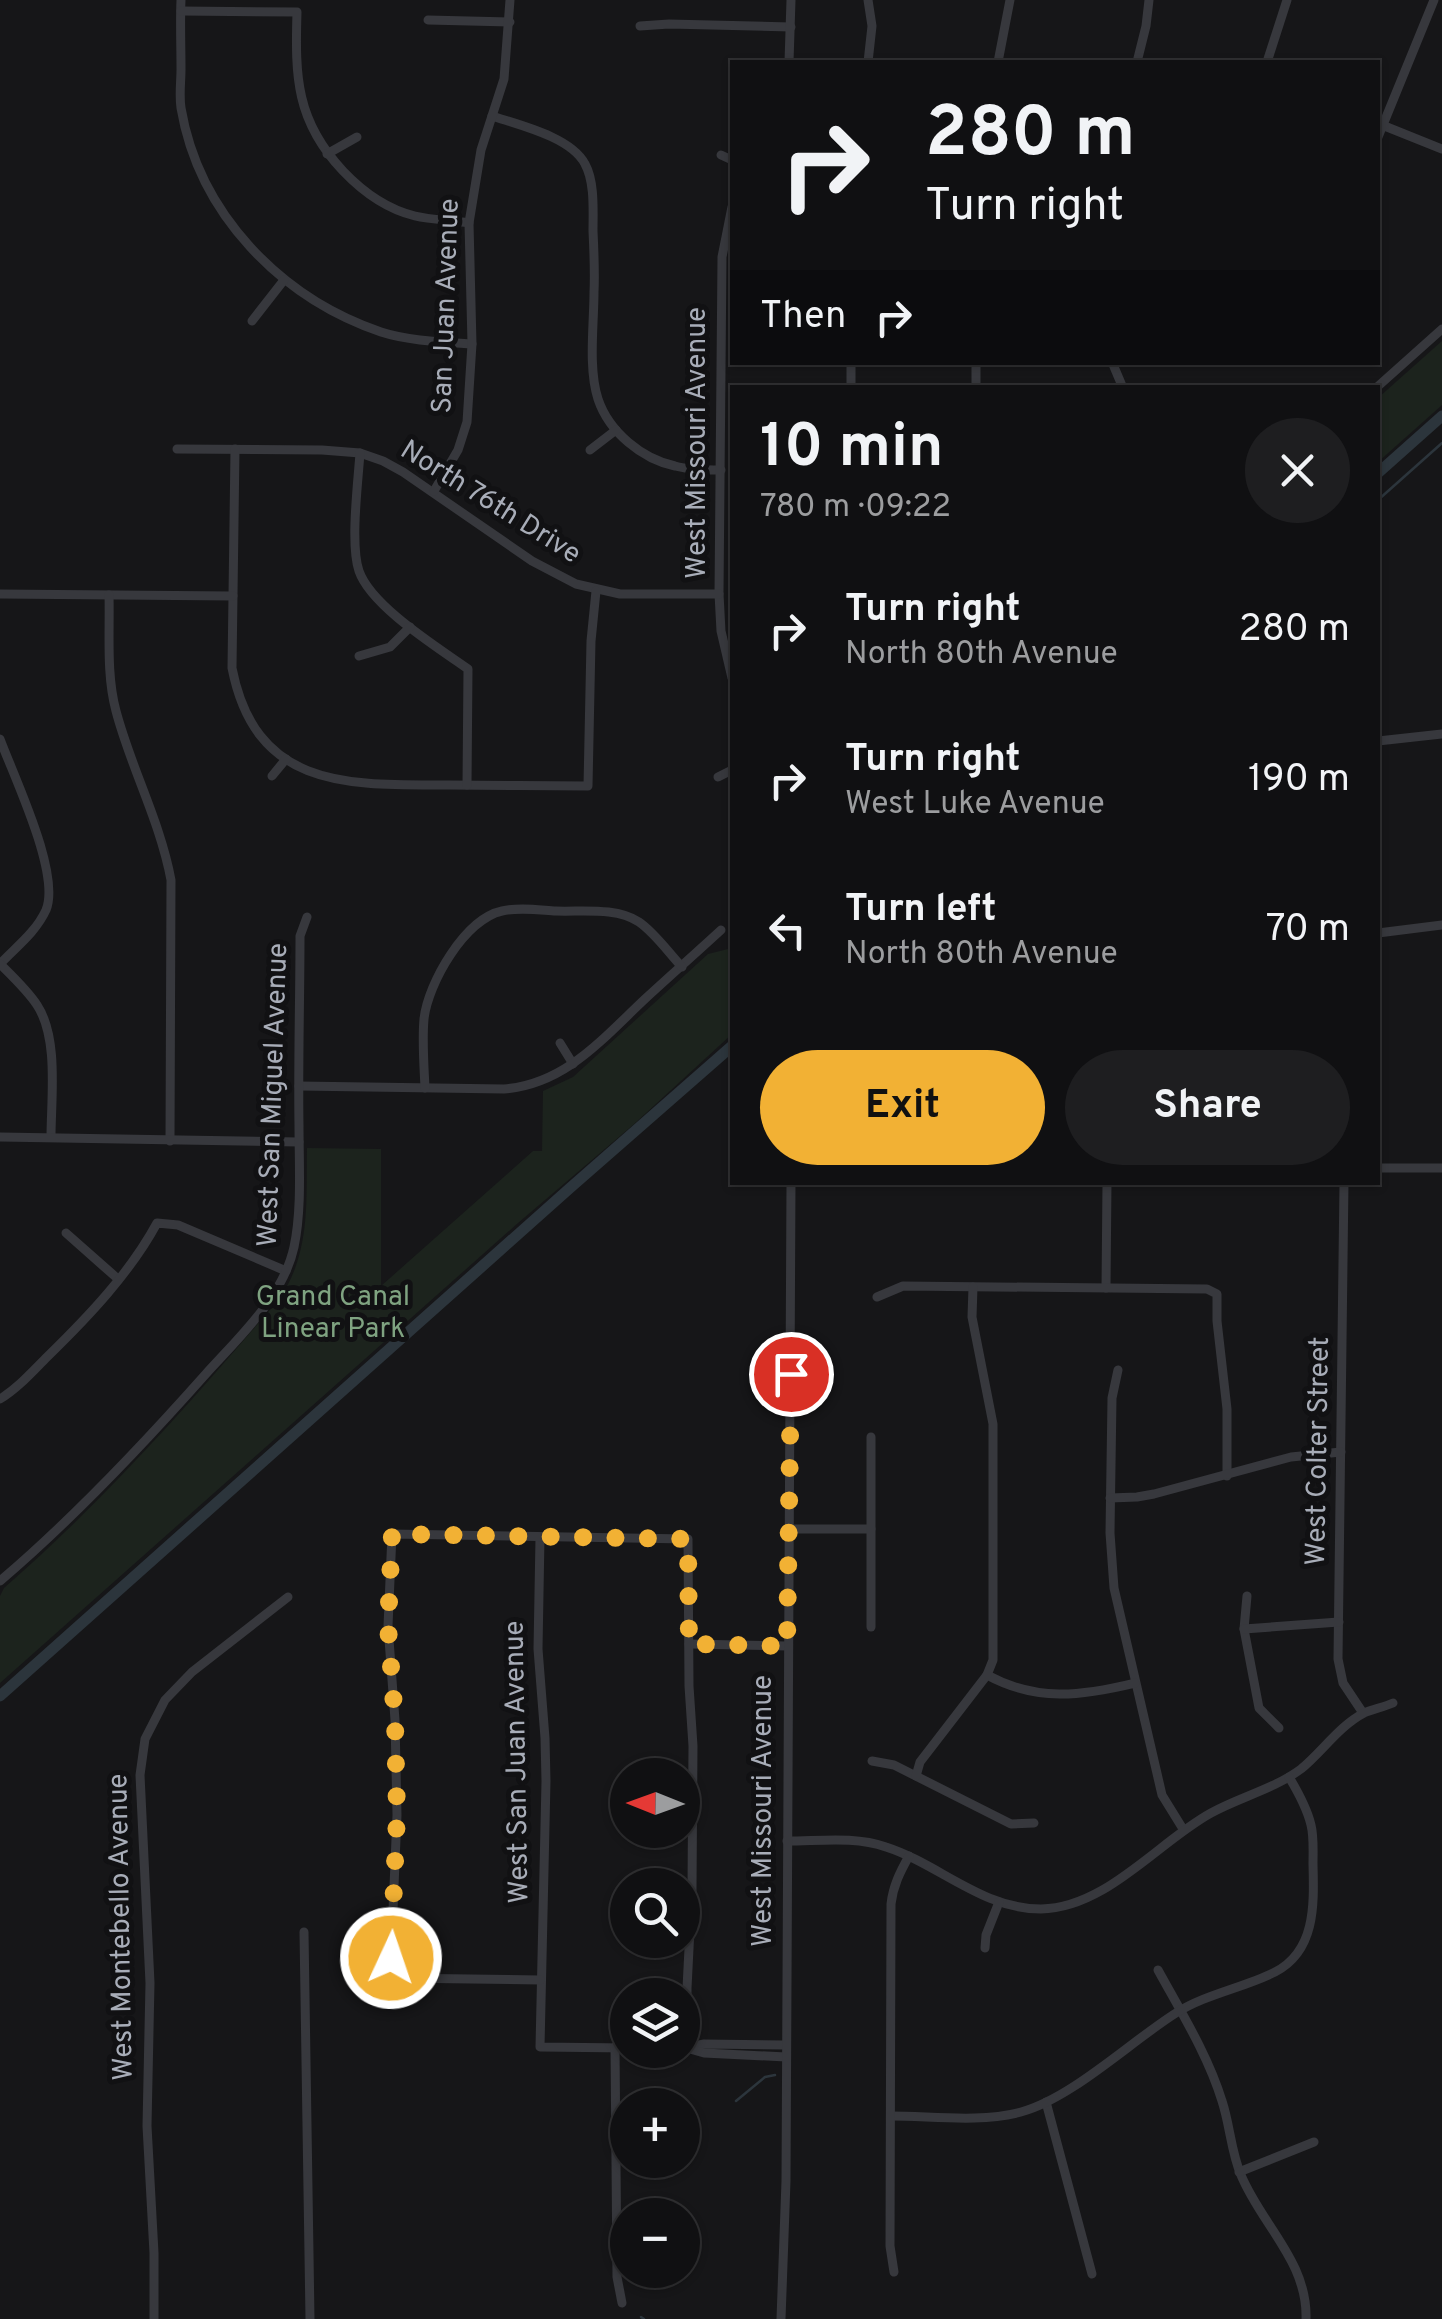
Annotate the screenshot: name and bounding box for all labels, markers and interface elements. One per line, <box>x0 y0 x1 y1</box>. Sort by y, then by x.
text: 280 m <box>925 92 1136 181</box>
icon: right <box>760 100 890 230</box>
text: Turn right <box>925 179 1124 236</box>
street label: San Juan Avenue <box>425 198 469 414</box>
icon: right <box>866 290 921 345</box>
text: Then <box>760 293 846 342</box>
street label: West Missouri Avenue <box>680 307 716 579</box>
text: 10 min <box>760 412 944 488</box>
button: close <box>1245 418 1350 523</box>
street label: North 76th Drive <box>393 433 587 573</box>
text: 780 m · 09:22 <box>760 488 951 528</box>
text: Turn right <box>845 586 1020 635</box>
icon: right <box>760 603 815 658</box>
text: 280 m <box>1238 606 1350 655</box>
text: North 80th Avenue <box>845 635 1118 675</box>
text: Turn right <box>845 736 1020 785</box>
icon: right <box>760 753 815 808</box>
text: 190 m <box>1248 756 1350 805</box>
text: West Luke Avenue <box>845 785 1105 825</box>
text: Turn left <box>845 886 997 935</box>
icon: left <box>760 903 815 958</box>
text: 70 m <box>1266 906 1350 955</box>
text: North 80th Avenue <box>845 935 1118 975</box>
street label: West San Miguel Avenue <box>251 942 297 1248</box>
button: Exit <box>760 1050 1045 1165</box>
button: Share <box>1065 1050 1350 1165</box>
park label: Grand Canal Linear Park <box>256 1280 410 1348</box>
pin <box>749 1332 834 1417</box>
street label: West Colter Street <box>1299 1336 1339 1566</box>
icon: arrive <box>764 1347 819 1402</box>
street label: West San Juan Avenue <box>498 1620 538 1904</box>
street label: West Missouri Avenue <box>746 1675 782 1947</box>
north arrow <box>610 1758 700 1848</box>
map controls <box>610 1758 700 2288</box>
street label: West Montebello Avenue <box>101 1773 143 2081</box>
button: search <box>610 1868 700 1958</box>
position arrow <box>339 1906 443 2010</box>
button: layers <box>610 1978 700 2068</box>
button: + <box>610 2088 700 2178</box>
button: − <box>610 2198 700 2288</box>

